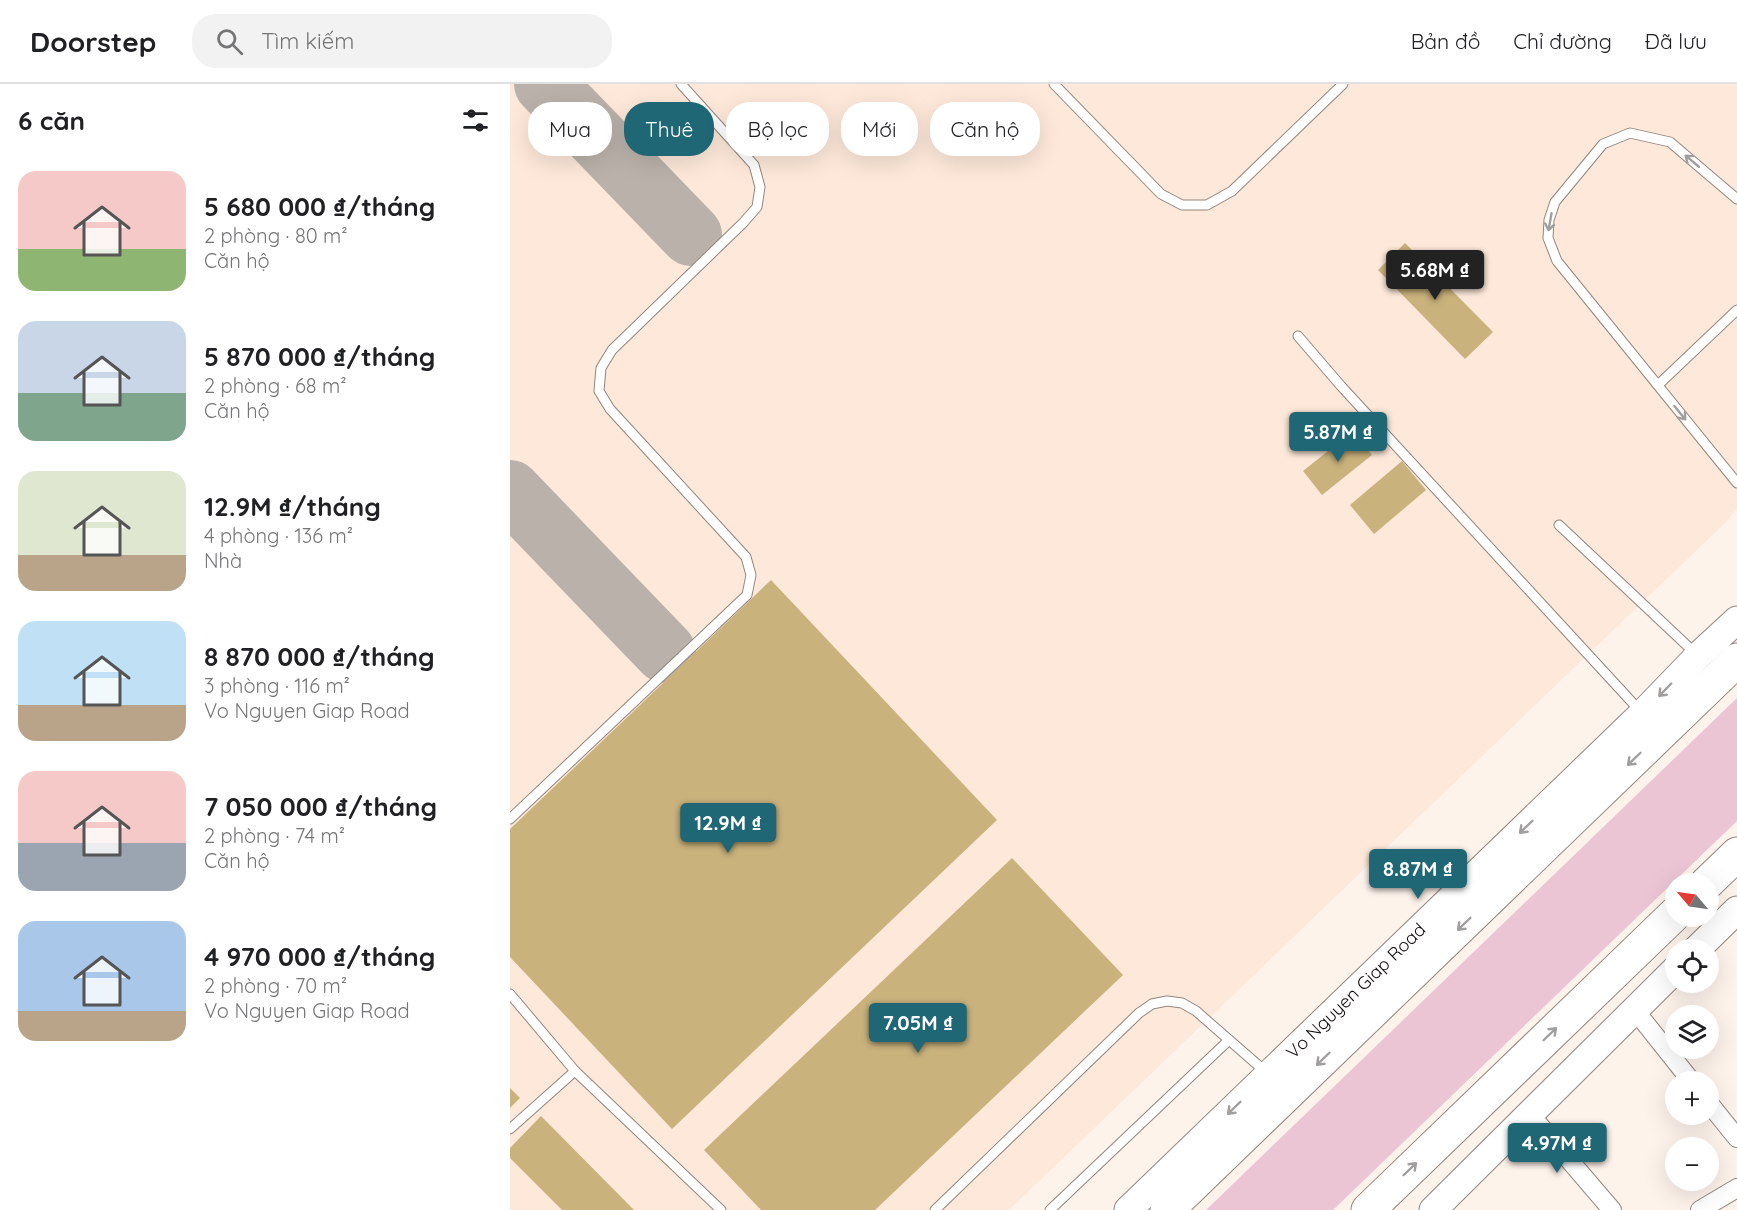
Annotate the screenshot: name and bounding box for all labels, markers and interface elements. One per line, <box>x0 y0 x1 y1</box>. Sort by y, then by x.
search box <box>192 14 612 68</box>
text: Doorstep <box>30 24 156 59</box>
icon: search <box>213 25 246 58</box>
text: Tìm kiếm <box>261 27 354 55</box>
text: Bản đồ <box>1411 28 1480 54</box>
text: Chỉ đường <box>1513 28 1612 54</box>
text: Đã lưu <box>1645 28 1707 54</box>
chip: Mua <box>528 102 612 156</box>
chip: Thuê <box>624 102 714 156</box>
chip: Bộ lọc <box>726 102 829 156</box>
chip: Mới <box>841 102 918 156</box>
chip: Căn hộ <box>930 102 1040 156</box>
text: 6 căn <box>18 104 85 137</box>
icon: filters <box>459 104 492 137</box>
one-way arrow <box>1685 154 1700 168</box>
text: 5 680 000 ₫/tháng <box>204 190 435 223</box>
icon: home <box>66 195 138 267</box>
one-way arrow <box>1544 212 1555 231</box>
text: 2 phòng · 80 m² <box>204 223 348 248</box>
text: Căn hộ <box>204 248 270 273</box>
pin: 5.68M ₫ <box>1380 250 1490 301</box>
text: 5.68M ₫ <box>1400 257 1470 282</box>
text: 5 870 000 ₫/tháng <box>204 340 435 373</box>
icon: home <box>66 345 138 417</box>
text: 2 phòng · 68 m² <box>204 373 347 398</box>
text: Căn hộ <box>204 398 270 423</box>
one-way arrow <box>1674 405 1687 421</box>
pin: 5.87M ₫ <box>1283 412 1393 463</box>
text: 5.87M ₫ <box>1303 419 1373 444</box>
text: 12.9M ₫/tháng <box>204 490 381 523</box>
icon: home <box>66 495 138 567</box>
text: 4 phòng · 136 m² <box>204 523 353 548</box>
text: Nhà <box>204 548 242 573</box>
text: 8 870 000 ₫/tháng <box>204 640 435 673</box>
icon: home <box>66 645 138 717</box>
text: 3 phòng · 116 m² <box>204 673 350 698</box>
one-way arrow <box>1658 683 1673 698</box>
text: Vo Nguyen Giap Road <box>204 698 410 723</box>
one-way arrow <box>1627 752 1642 767</box>
text: 7 050 000 ₫/tháng <box>204 790 437 823</box>
icon: home <box>66 795 138 867</box>
pin: 12.9M ₫ <box>673 803 783 854</box>
text: 12.9M ₫ <box>694 810 762 835</box>
one-way arrow <box>1519 819 1534 833</box>
text: 2 phòng · 74 m² <box>204 823 345 848</box>
text: Căn hộ <box>204 848 270 873</box>
pin: 8.87M ₫ <box>1363 849 1473 900</box>
text: 8.87M ₫ <box>1383 856 1453 881</box>
north arrow <box>1665 873 1719 927</box>
map controls <box>1665 873 1719 1191</box>
one-way arrow <box>1456 916 1471 931</box>
street label: Vo Nguyen Giap Road <box>1281 918 1430 1063</box>
button: locate <box>1665 939 1719 993</box>
text: 4 970 000 ₫/tháng <box>204 940 435 973</box>
icon: home <box>66 945 138 1017</box>
text: 2 phòng · 70 m² <box>204 973 347 998</box>
text: Vo Nguyen Giap Road <box>204 998 410 1023</box>
pin: 7.05M ₫ <box>863 1003 973 1054</box>
button: layers <box>1665 1005 1719 1059</box>
text: 7.05M ₫ <box>883 1010 953 1035</box>
one-way arrow <box>1542 1027 1557 1041</box>
one-way arrow <box>1316 1052 1331 1066</box>
button: + <box>1665 1071 1719 1125</box>
one-way arrow <box>1227 1101 1242 1115</box>
pin: 4.97M ₫ <box>1502 1123 1612 1174</box>
text: 4.97M ₫ <box>1522 1130 1592 1155</box>
button: − <box>1665 1137 1719 1191</box>
one-way arrow <box>1402 1162 1417 1177</box>

